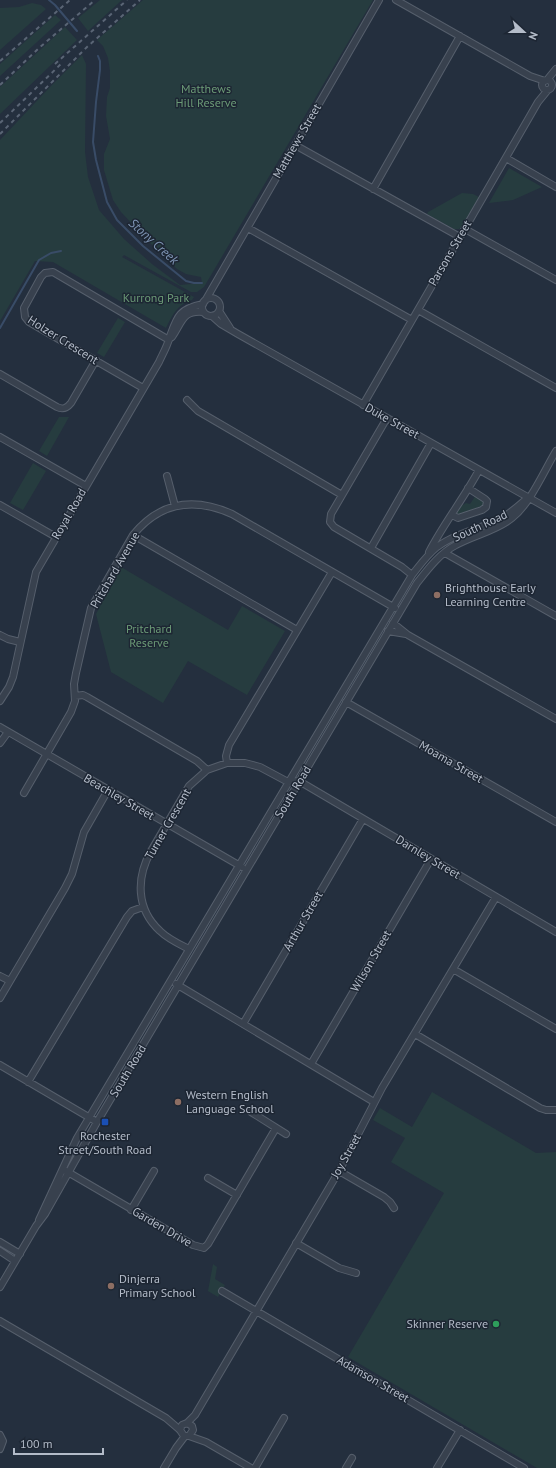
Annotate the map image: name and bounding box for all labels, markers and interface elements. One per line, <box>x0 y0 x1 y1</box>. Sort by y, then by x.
north arrow <box>504 12 544 52</box>
text: N <box>525 30 541 42</box>
park label: Matthews Hill Reserve <box>175 81 237 110</box>
street label: Matthews Street <box>269 101 324 181</box>
water label: Stony Creek <box>125 214 183 269</box>
street label: Parsons Street <box>425 217 474 288</box>
park label: Kurrong Park <box>123 290 189 305</box>
street label: Holzer Crescent <box>25 312 101 367</box>
street label: Duke Street <box>362 399 422 442</box>
street label: Royal Road <box>48 486 89 542</box>
street label: South Road <box>450 506 509 545</box>
street label: Pritchard Avenue <box>87 529 143 611</box>
place label: Brighthouse Early Learning Centre <box>445 580 536 609</box>
marker: Brighthouse Early Learning Centre <box>432 590 442 600</box>
park label: Pritchard Reserve <box>126 621 172 650</box>
street label: Moama Street <box>417 737 486 786</box>
street label: South Road <box>271 763 314 821</box>
street label: Beachley Street <box>81 770 157 823</box>
street label: Turner Crescent <box>141 786 194 862</box>
street label: Darnley Street <box>393 831 463 882</box>
street label: Arthur Street <box>279 888 326 953</box>
street label: Wilson Street <box>347 927 394 994</box>
street label: South Road <box>106 1042 149 1100</box>
place label: Western English Language School <box>186 1087 274 1116</box>
marker: Western English Language School <box>173 1097 183 1107</box>
marker: Rochester Street/South Road <box>100 1117 110 1127</box>
place label: Rochester Street/South Road <box>58 1128 152 1157</box>
street label: Joy Street <box>327 1131 364 1182</box>
street label: Garden Drive <box>130 1203 195 1250</box>
place label: Dinjerra Primary School <box>119 1271 196 1300</box>
marker: Dinjerra Primary School <box>106 1281 116 1291</box>
place label: Skinner Reserve <box>407 1316 488 1331</box>
marker: Skinner Reserve <box>491 1319 501 1329</box>
street label: Adamson Street <box>334 1352 412 1405</box>
scale bar <box>14 1430 103 1456</box>
text: 100 m <box>20 1436 53 1451</box>

